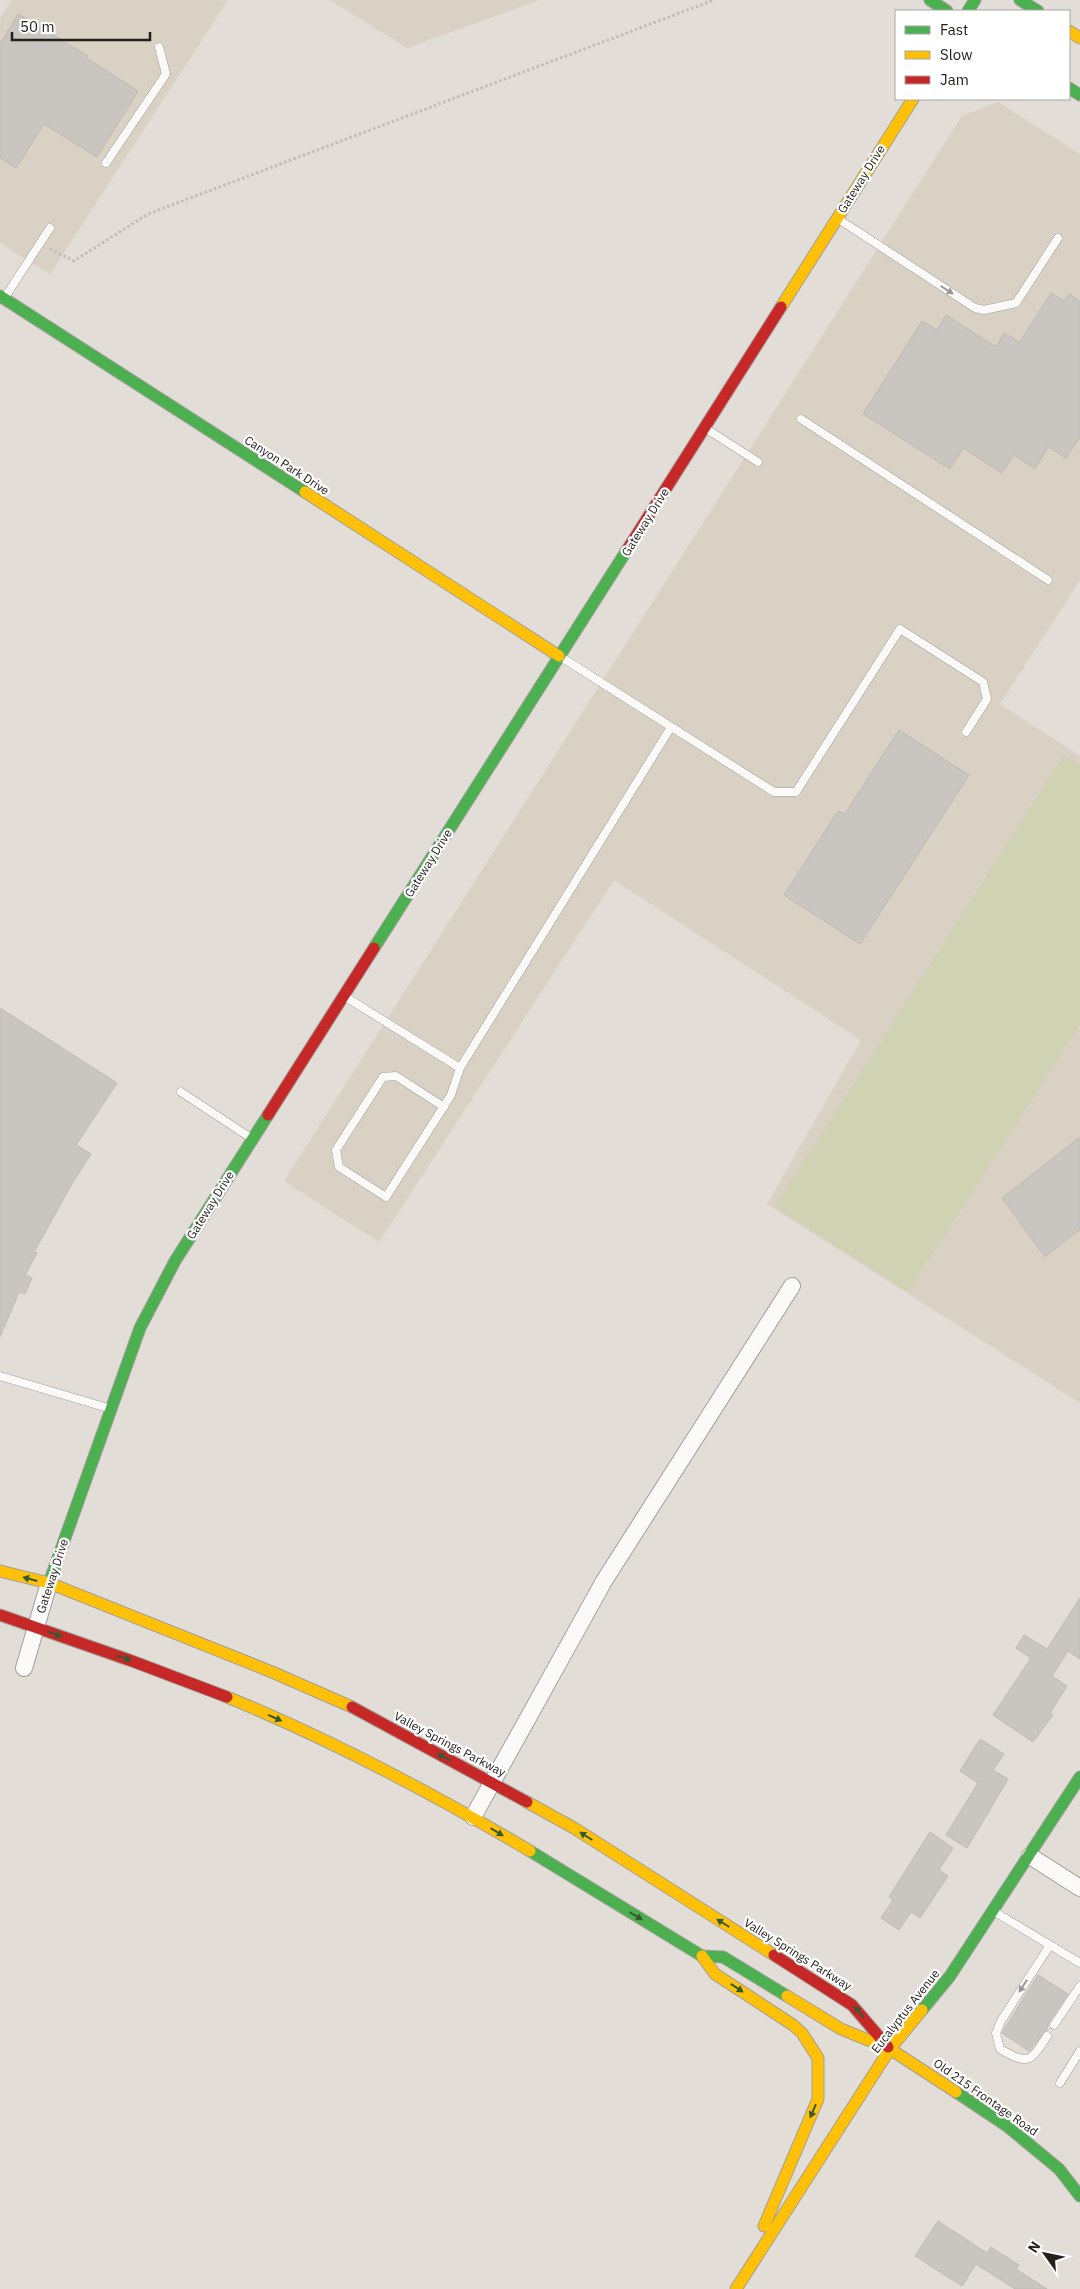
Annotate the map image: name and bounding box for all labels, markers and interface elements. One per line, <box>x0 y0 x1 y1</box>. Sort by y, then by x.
scale bar <box>12 10 150 42</box>
legend <box>895 10 1070 100</box>
text: 50 m <box>20 17 55 36</box>
text: Fast <box>940 20 968 39</box>
text: Slow <box>940 45 973 64</box>
text: Jam <box>940 70 969 89</box>
street label: Gateway Drive <box>834 142 888 216</box>
one-way arrow <box>940 285 953 295</box>
street label: Canyon Park Drive <box>242 432 332 498</box>
street label: Gateway Drive <box>618 485 672 559</box>
street label: Gateway Drive <box>401 826 455 900</box>
street label: Gateway Drive <box>183 1168 237 1242</box>
street label: Gateway Drive <box>33 1536 71 1615</box>
one-way arrow <box>22 1574 37 1582</box>
one-way arrow <box>48 1631 63 1638</box>
one-way arrow <box>117 1654 132 1662</box>
street label: Valley Springs Parkway <box>392 1708 508 1780</box>
one-way arrow <box>268 1714 282 1722</box>
one-way arrow <box>438 1752 451 1761</box>
one-way arrow <box>491 1827 504 1836</box>
one-way arrow <box>579 1831 593 1841</box>
one-way arrow <box>630 1911 643 1920</box>
street label: Valley Springs Parkway <box>741 1915 855 1993</box>
one-way arrow <box>717 1918 730 1928</box>
street label: Eucalyptus Avenue <box>868 1966 943 2056</box>
one-way arrow <box>1019 1979 1028 1993</box>
one-way arrow <box>731 1984 744 1993</box>
one-way arrow <box>853 2006 864 2019</box>
street label: Old 215 Frontage Road <box>931 2055 1041 2139</box>
one-way arrow <box>809 2104 817 2119</box>
north arrow <box>1020 2229 1070 2279</box>
text: N <box>1024 2238 1044 2256</box>

